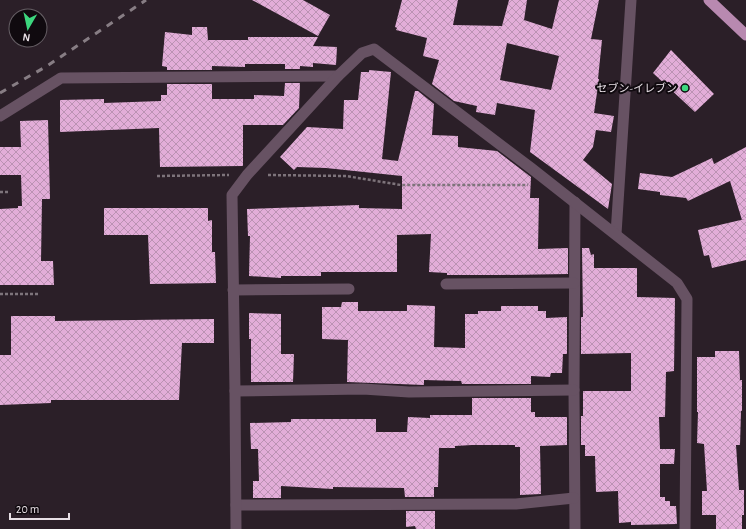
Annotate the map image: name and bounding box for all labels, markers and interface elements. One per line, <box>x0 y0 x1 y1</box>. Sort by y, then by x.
north arrow <box>8 8 48 48</box>
text: N <box>22 31 31 43</box>
place label: セブン-イレブン <box>597 82 677 94</box>
marker: セブン-イレブン <box>680 83 690 93</box>
scale bar <box>10 495 69 521</box>
text: 20 m <box>16 503 39 515</box>

